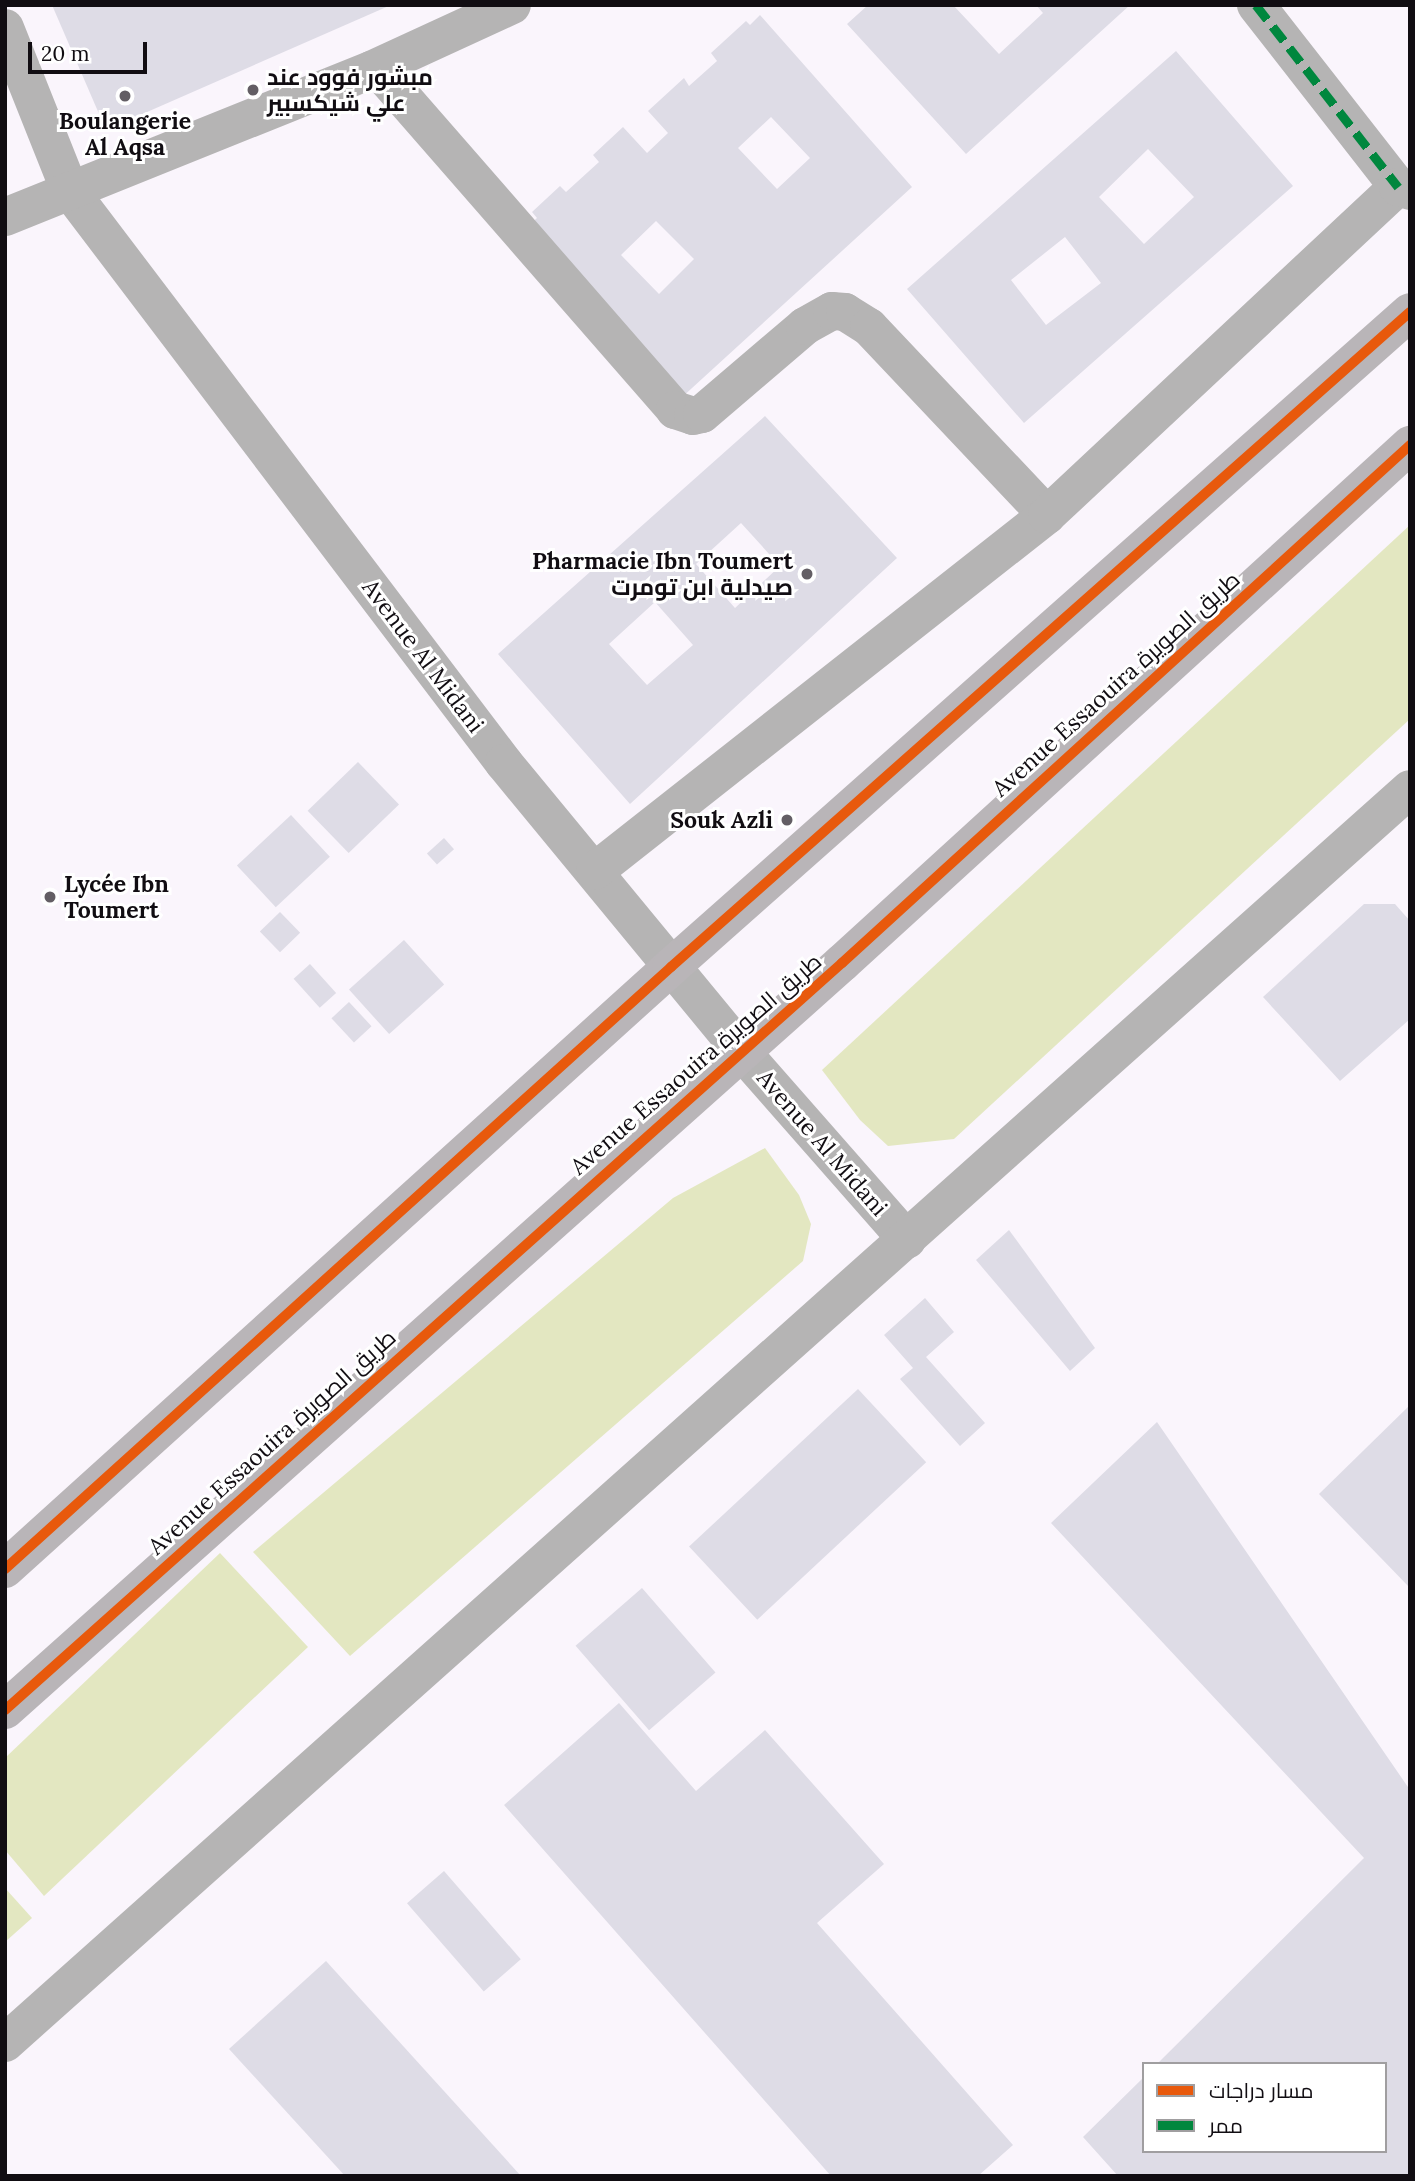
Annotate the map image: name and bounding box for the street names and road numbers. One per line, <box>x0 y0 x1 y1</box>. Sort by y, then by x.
street label: Avenue Essaouira طريق الصويرة <box>987 566 1245 802</box>
street label: Avenue Al Midani <box>356 574 490 738</box>
street label: Avenue Essaouira طريق الصويرة <box>565 947 827 1181</box>
street label: Avenue Al Midani <box>751 1064 893 1222</box>
street label: Avenue Essaouira طريق الصويرة <box>143 1324 401 1560</box>

